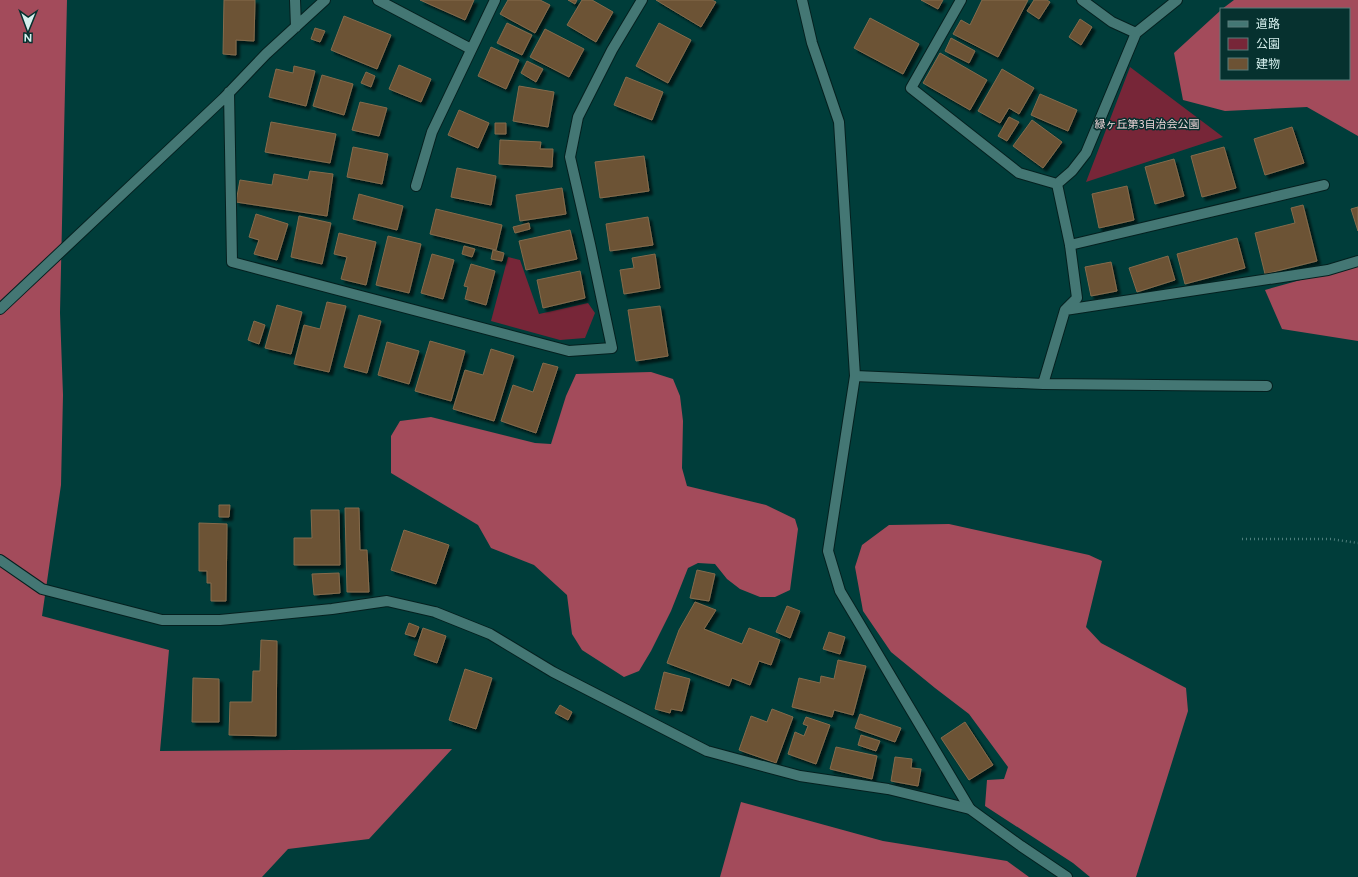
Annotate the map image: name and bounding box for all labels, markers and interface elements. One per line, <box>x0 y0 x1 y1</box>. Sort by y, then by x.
north arrow <box>8 8 48 48</box>
legend <box>1220 8 1350 80</box>
text: 道路 <box>1256 17 1280 31</box>
text: N <box>23 31 32 44</box>
text: 公園 <box>1256 37 1280 51</box>
text: 建物 <box>1256 57 1280 71</box>
park label: 緑ヶ丘第3自治会公園 <box>1095 118 1199 131</box>

